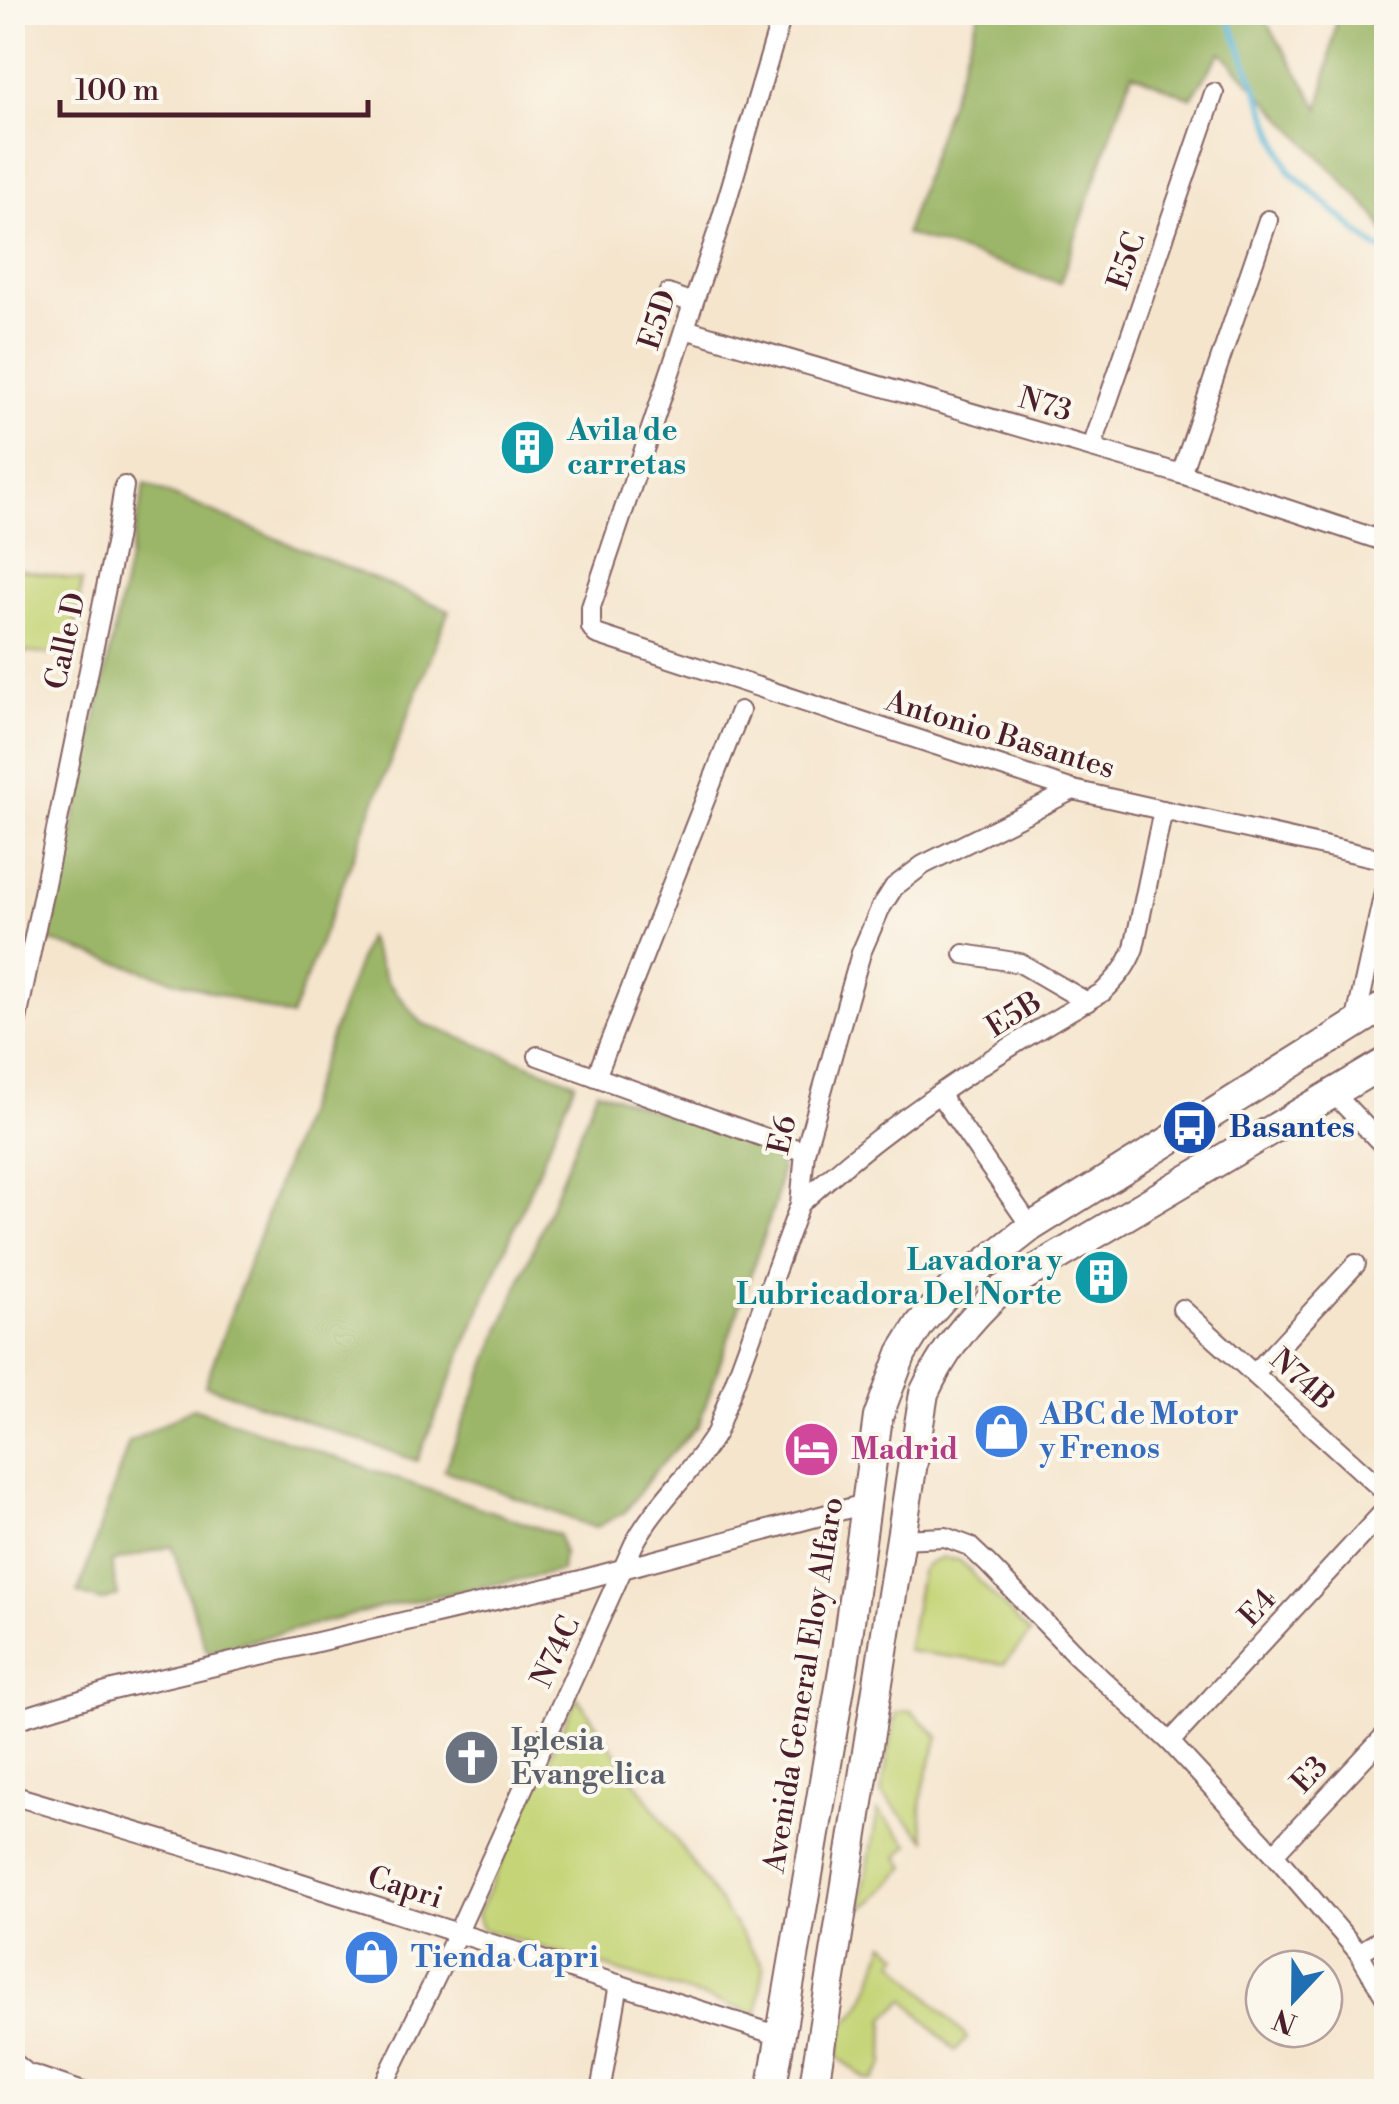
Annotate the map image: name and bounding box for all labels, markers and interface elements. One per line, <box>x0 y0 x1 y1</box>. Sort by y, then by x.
scale bar <box>60 55 368 117</box>
text: 100 m <box>75 72 159 110</box>
street label: E5C <box>1100 227 1154 295</box>
street label: E5D <box>631 285 685 355</box>
street label: N73 <box>1014 379 1076 431</box>
place label: Avila de carretas <box>566 412 686 484</box>
building icon: Avila de carretas <box>498 418 558 478</box>
street label: Calle D <box>37 589 95 693</box>
street label: Antonio Basantes <box>880 682 1119 788</box>
street label: E5B <box>979 983 1049 1047</box>
bus stop icon: Basantes <box>1160 1098 1220 1158</box>
place label: Basantes <box>1229 1109 1355 1147</box>
street label: E6 <box>760 1112 806 1158</box>
place label: Lavadora y Lubricadora Del Norte <box>736 1242 1063 1314</box>
building icon: Lavadora y Lubricadora Del Norte <box>1071 1248 1131 1308</box>
street label: N74B <box>1262 1341 1342 1419</box>
place label: ABC de Motor y Frenos <box>1039 1396 1239 1468</box>
shop icon: ABC de Motor y Frenos <box>971 1402 1031 1462</box>
hotel icon: Madrid <box>782 1420 842 1480</box>
place label: Madrid <box>851 1431 958 1469</box>
street label: Avenida General Eloy Alfaro <box>755 1494 852 1877</box>
street label: E4 <box>1231 1581 1285 1635</box>
street label: N74C <box>523 1610 589 1694</box>
place label: Iglesia Evangelica <box>511 1722 666 1794</box>
church icon: Iglesia Evangelica <box>442 1728 502 1788</box>
street label: E3 <box>1283 1748 1337 1802</box>
street label: Capri <box>363 1858 447 1918</box>
shop icon: Tienda Capri <box>342 1928 402 1988</box>
place label: Tienda Capri <box>411 1939 599 1977</box>
north arrow <box>1244 1949 1344 2049</box>
text: N <box>1268 2000 1302 2041</box>

